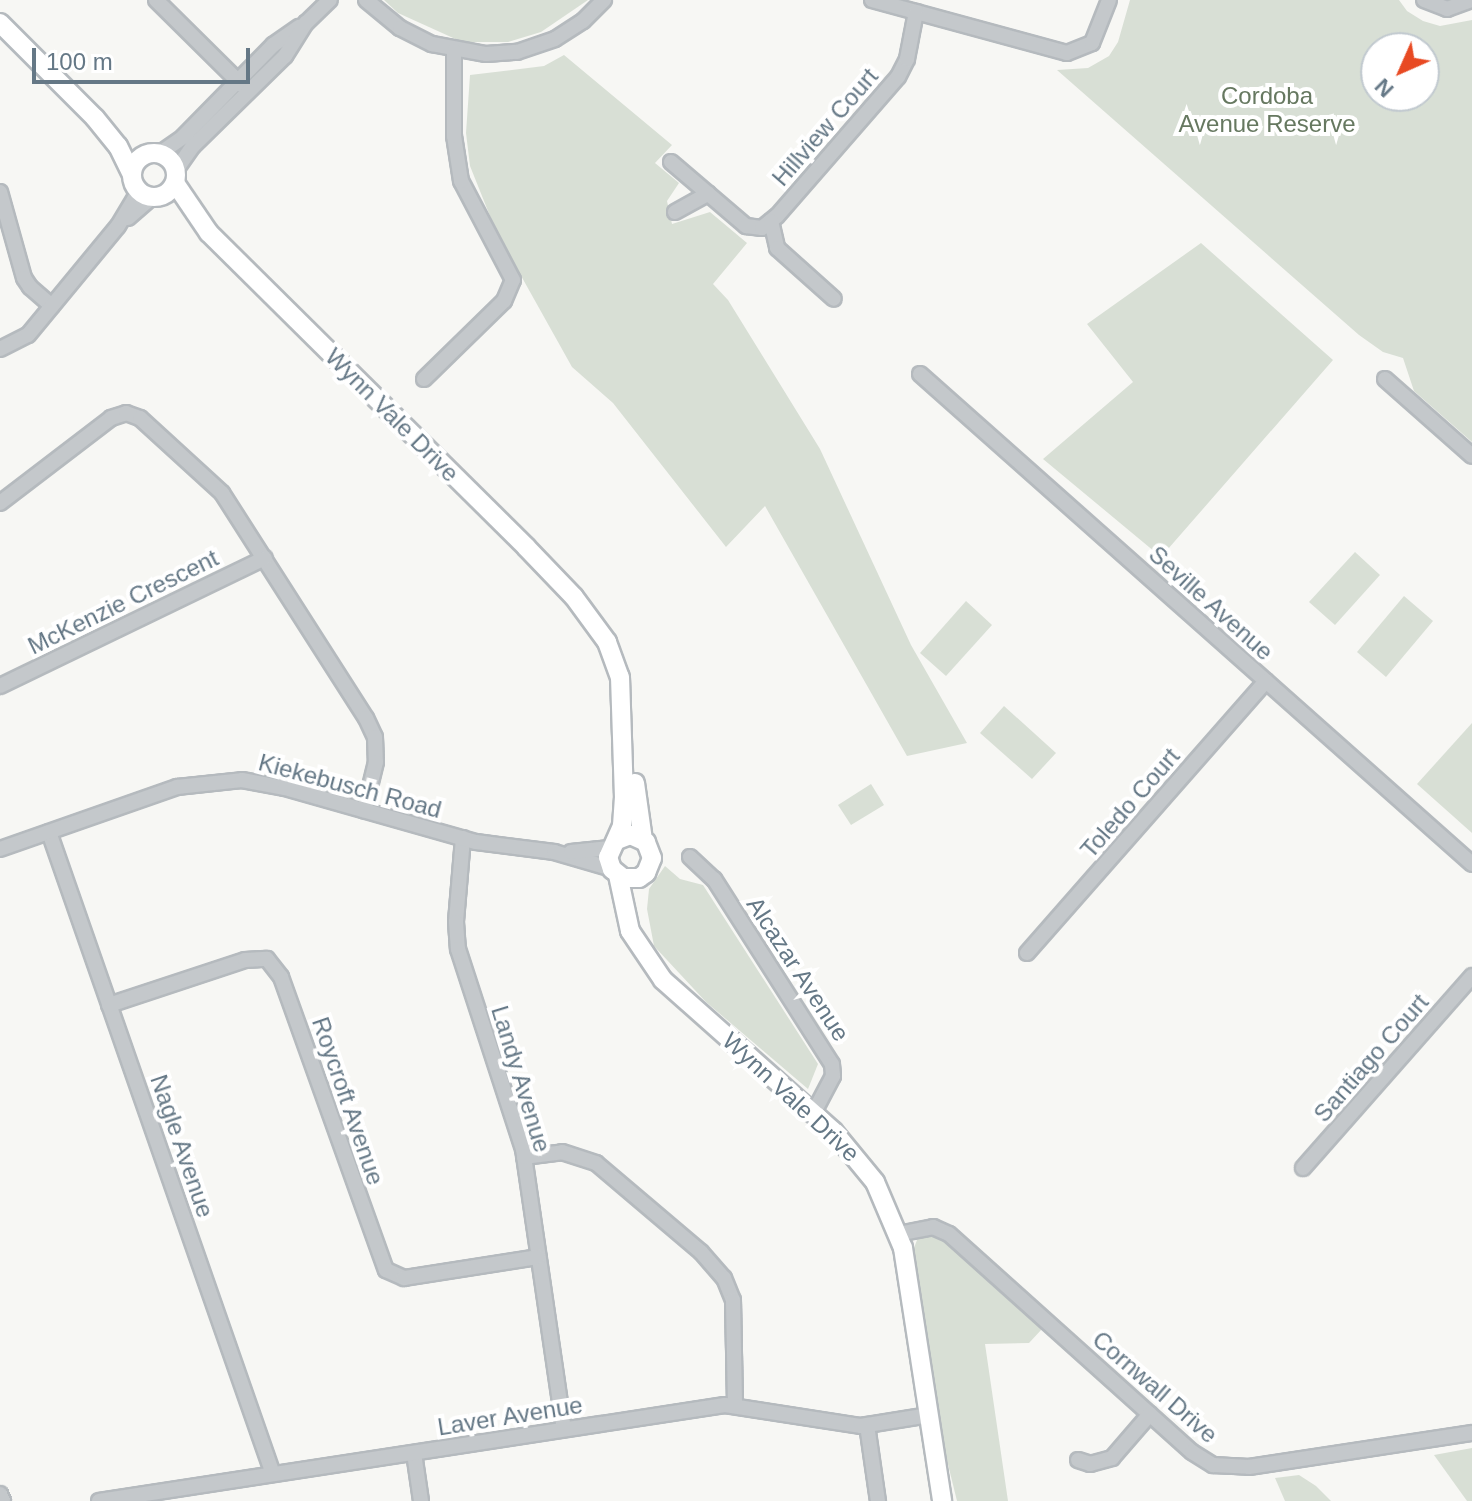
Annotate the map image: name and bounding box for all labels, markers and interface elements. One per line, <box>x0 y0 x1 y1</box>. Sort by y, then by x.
scale bar <box>36 32 254 82</box>
north arrow <box>1360 32 1440 112</box>
text: 100 m <box>46 48 113 75</box>
street label: Hillview Court <box>766 62 884 192</box>
text: N <box>1370 73 1399 102</box>
park label: Cordoba Avenue Reserve <box>1178 82 1356 138</box>
street label: Wynn Vale Drive <box>319 342 465 488</box>
street label: Seville Avenue <box>1143 539 1279 667</box>
street label: McKenzie Crescent <box>23 543 223 661</box>
street label: Toledo Court <box>1074 742 1186 864</box>
street label: Kiekebusch Road <box>255 748 445 824</box>
street label: Alcazar Avenue <box>740 891 856 1047</box>
street label: Santiago Court <box>1308 988 1434 1128</box>
street label: Landy Avenue <box>485 1002 557 1156</box>
street label: Roycroft Avenue <box>306 1013 390 1189</box>
street label: Wynn Vale Drive <box>717 1026 865 1168</box>
street label: Nagle Avenue <box>144 1070 220 1222</box>
street label: Cornwall Drive <box>1087 1325 1223 1449</box>
street label: Laver Avenue <box>435 1390 585 1442</box>

